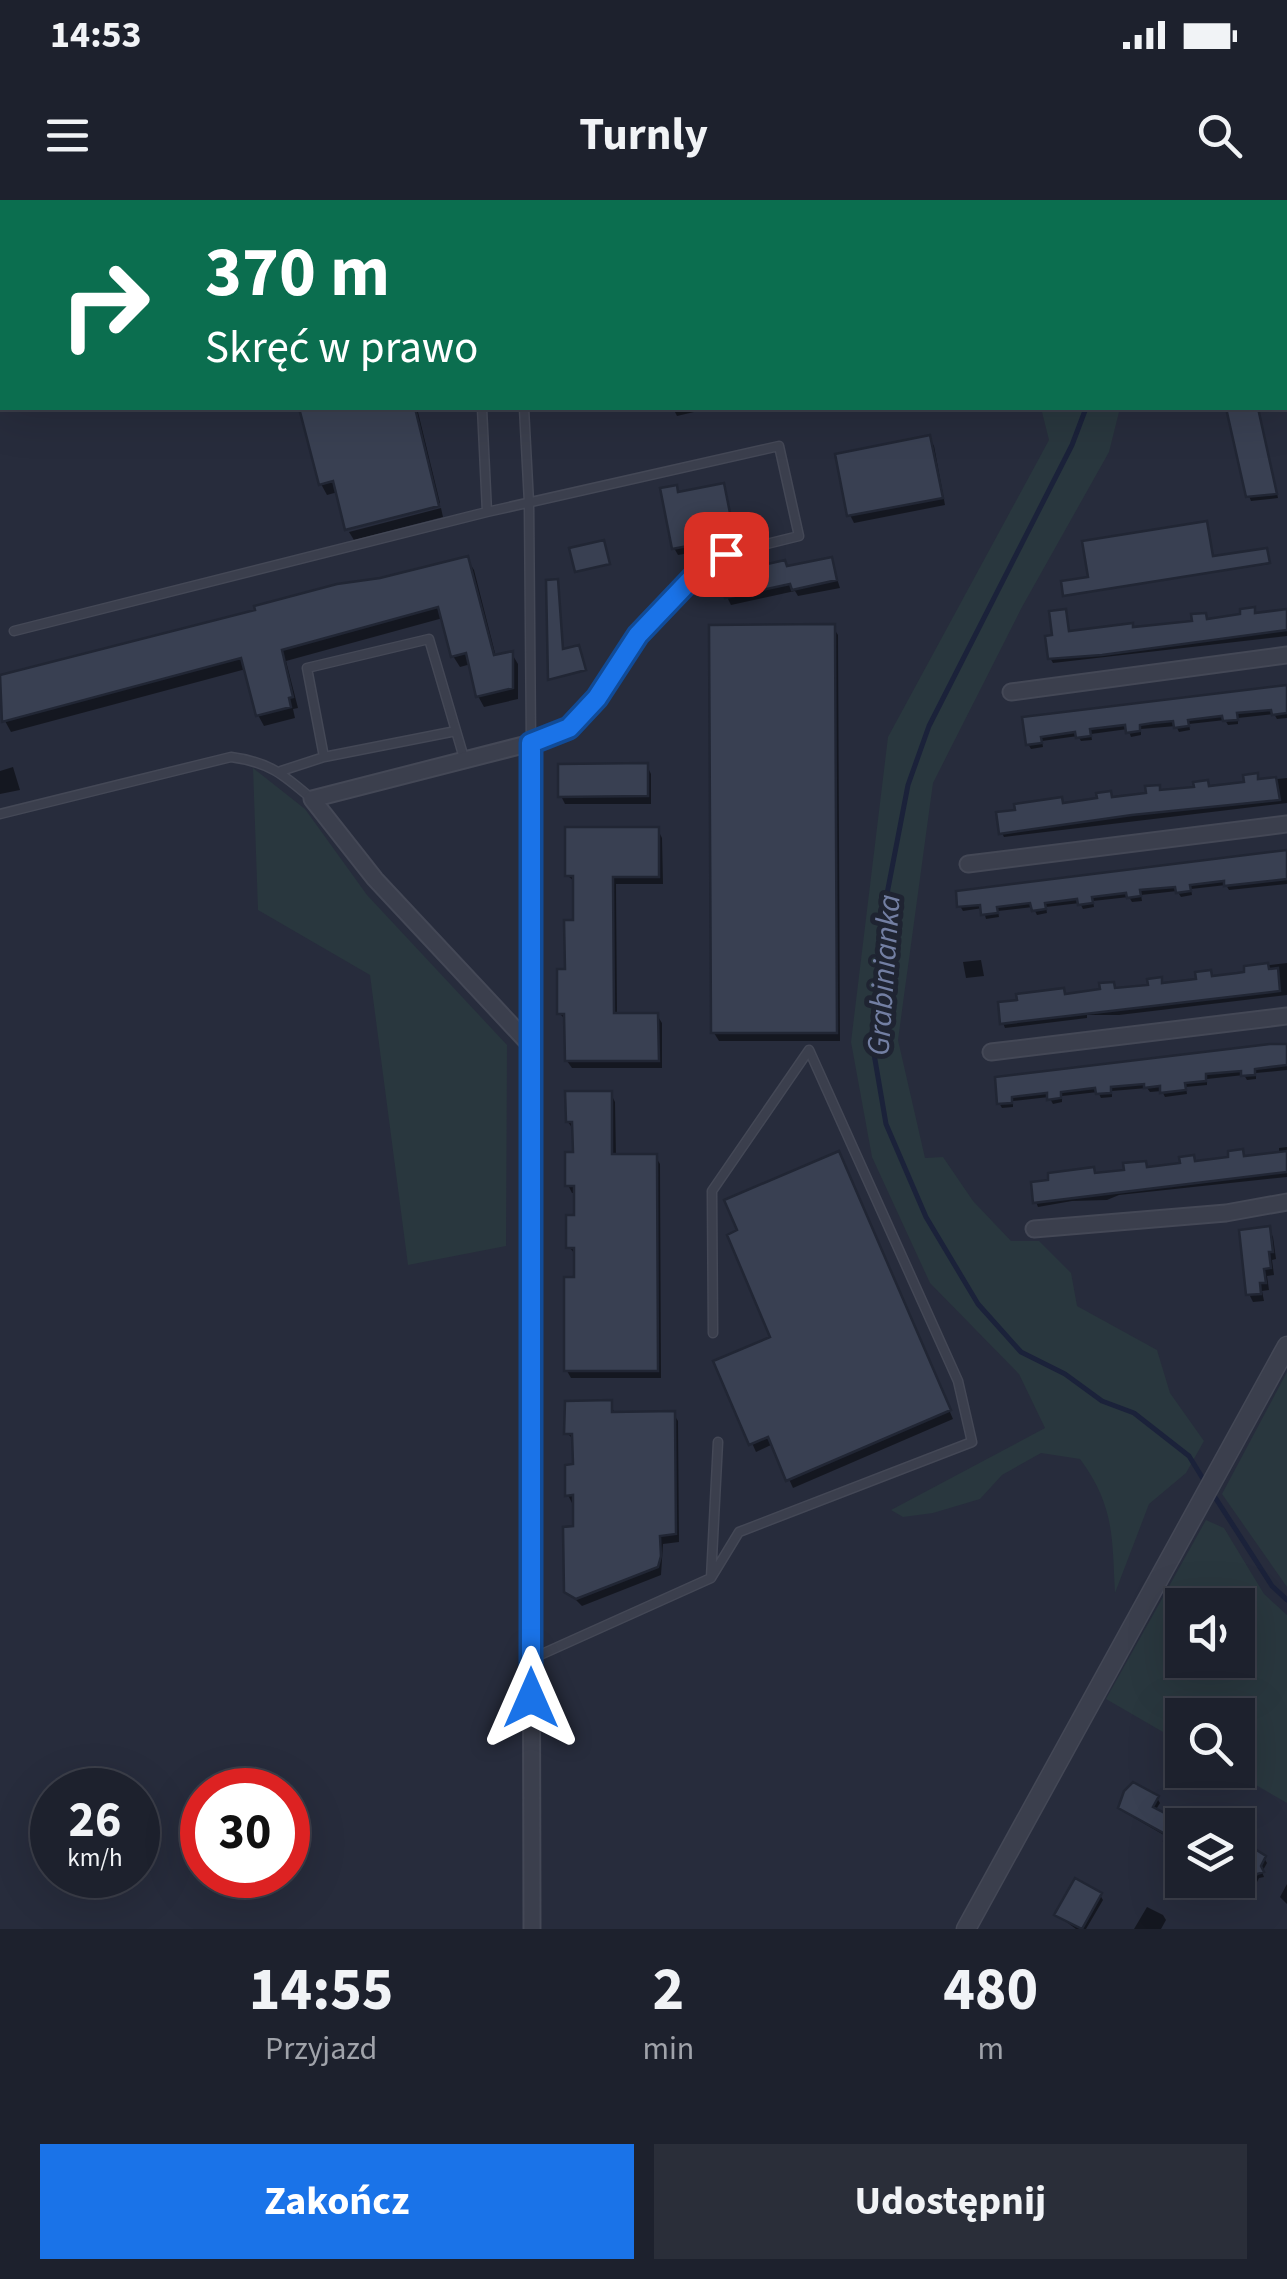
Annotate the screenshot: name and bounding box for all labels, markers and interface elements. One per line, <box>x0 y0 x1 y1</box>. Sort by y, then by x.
text: 14:53 <box>50 8 142 62</box>
text: Turnly <box>579 103 708 167</box>
icon: menu <box>40 108 95 163</box>
icon: search <box>1192 108 1247 163</box>
text: 370 m <box>205 223 390 323</box>
icon: right <box>40 240 170 370</box>
text: Skręć w prawo <box>205 316 478 380</box>
pin <box>684 512 769 597</box>
icon: arrive <box>699 527 754 582</box>
water label: Grabinianka <box>855 893 913 1057</box>
map controls <box>1165 1588 1255 1898</box>
button: sound <box>1165 1588 1255 1678</box>
position arrow <box>479 1646 583 1750</box>
button: search <box>1165 1698 1255 1788</box>
speed limit sign: 30 <box>180 1768 310 1898</box>
text: 26 <box>69 1785 121 1856</box>
button: layers <box>1165 1808 1255 1898</box>
text: km/h <box>67 1840 123 1876</box>
text: 14:55 <box>249 1948 394 2033</box>
text: 2 <box>653 1948 684 2033</box>
text: 480 <box>943 1948 1038 2033</box>
text: Przyjazd <box>265 2026 377 2072</box>
text: min <box>642 2026 694 2072</box>
text: m <box>977 2026 1004 2072</box>
button: Zakończ <box>40 2144 634 2259</box>
button: Udostępnij <box>654 2144 1247 2259</box>

